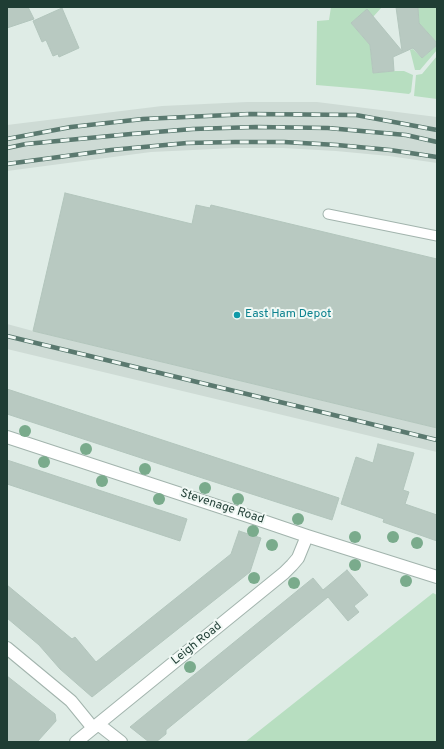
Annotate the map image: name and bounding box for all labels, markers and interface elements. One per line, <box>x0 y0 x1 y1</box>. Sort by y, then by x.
place label: East Ham Depot <box>245 308 332 322</box>
marker: East Ham Depot <box>232 310 242 320</box>
street label: Stevenage Road <box>178 487 266 527</box>
street label: Leigh Road <box>169 619 225 669</box>

